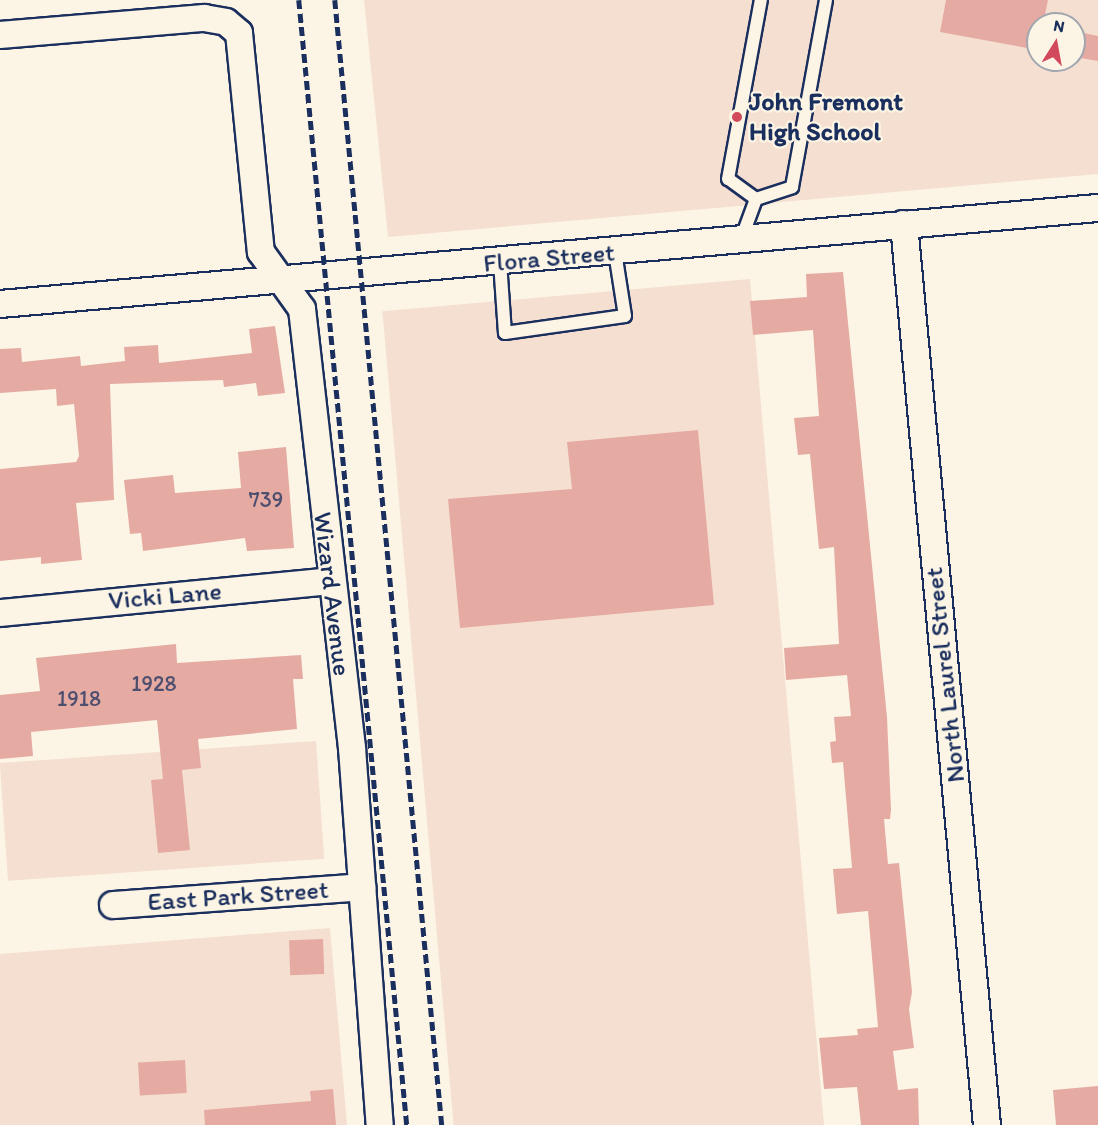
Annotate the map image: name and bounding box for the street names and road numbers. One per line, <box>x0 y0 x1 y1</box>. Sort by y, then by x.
street label: Flora Street <box>482 237 616 279</box>
street label: Wizard Avenue <box>306 510 358 678</box>
street label: North Laurel Street <box>918 566 972 784</box>
street label: Vicki Lane <box>107 576 223 616</box>
street label: East Park Street <box>147 874 329 918</box>

